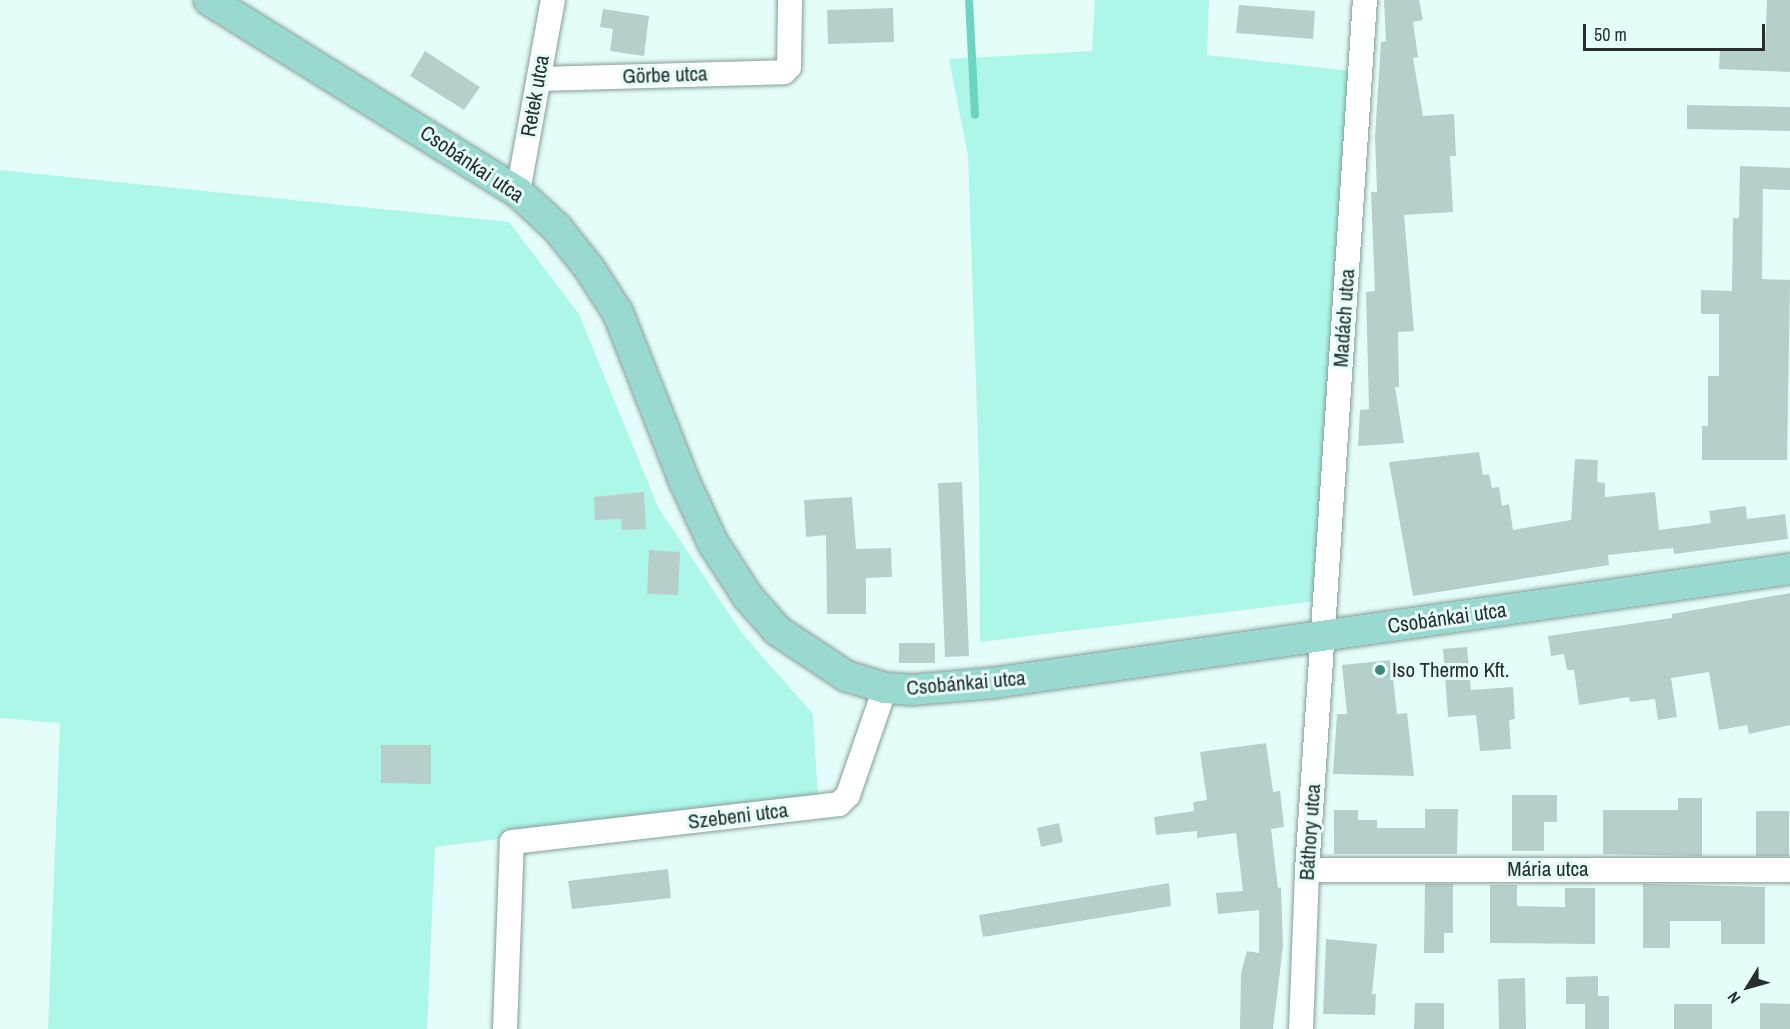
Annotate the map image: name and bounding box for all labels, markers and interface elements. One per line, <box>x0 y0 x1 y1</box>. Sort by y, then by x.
scale bar <box>1586 12 1768 50</box>
text: 50 m <box>1594 22 1627 47</box>
street label: Retek utca <box>515 53 555 139</box>
street label: Görbe utca <box>622 61 708 89</box>
street label: Csobánkai utca <box>415 120 529 208</box>
street label: Madách utca <box>1328 268 1360 368</box>
street label: Csobánkai utca <box>1386 597 1508 639</box>
place label: Iso Thermo Kft. <box>1392 657 1510 683</box>
marker: Iso Thermo Kft. <box>1373 663 1387 677</box>
street label: Csobánkai utca <box>905 665 1027 701</box>
street label: Báthory utca <box>1294 783 1326 881</box>
street label: Szebeni utca <box>687 797 789 835</box>
street label: Mária utca <box>1507 856 1589 882</box>
north arrow <box>1718 957 1778 1017</box>
text: N <box>1722 987 1745 1008</box>

